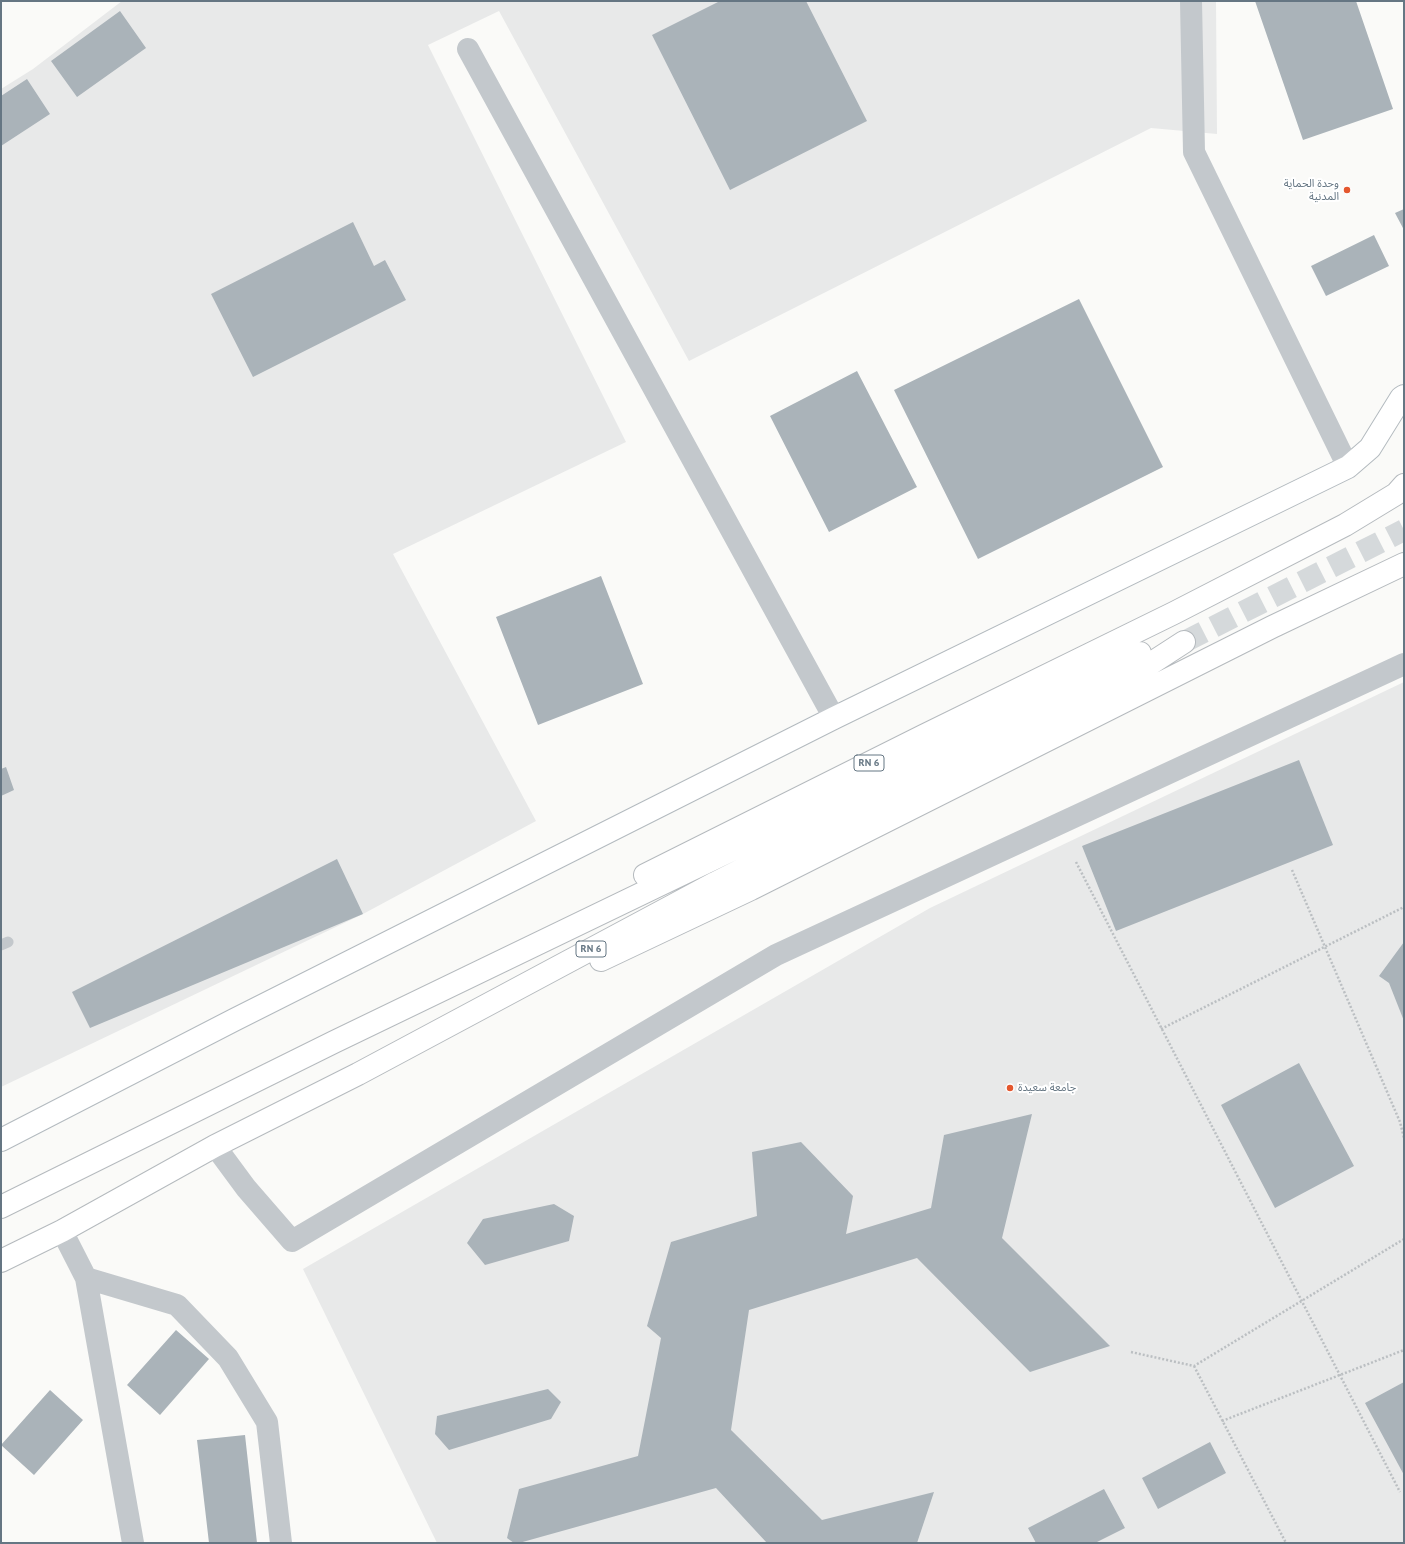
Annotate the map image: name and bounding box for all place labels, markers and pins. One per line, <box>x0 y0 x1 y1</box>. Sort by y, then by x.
place label: وحدة الحماية المدنية <box>1284 177 1339 203</box>
marker: وحدة الحماية المدنية <box>1342 185 1352 195</box>
place label: جامعة سعيدة <box>1018 1081 1076 1095</box>
marker: جامعة سعيدة <box>1005 1083 1015 1093</box>

